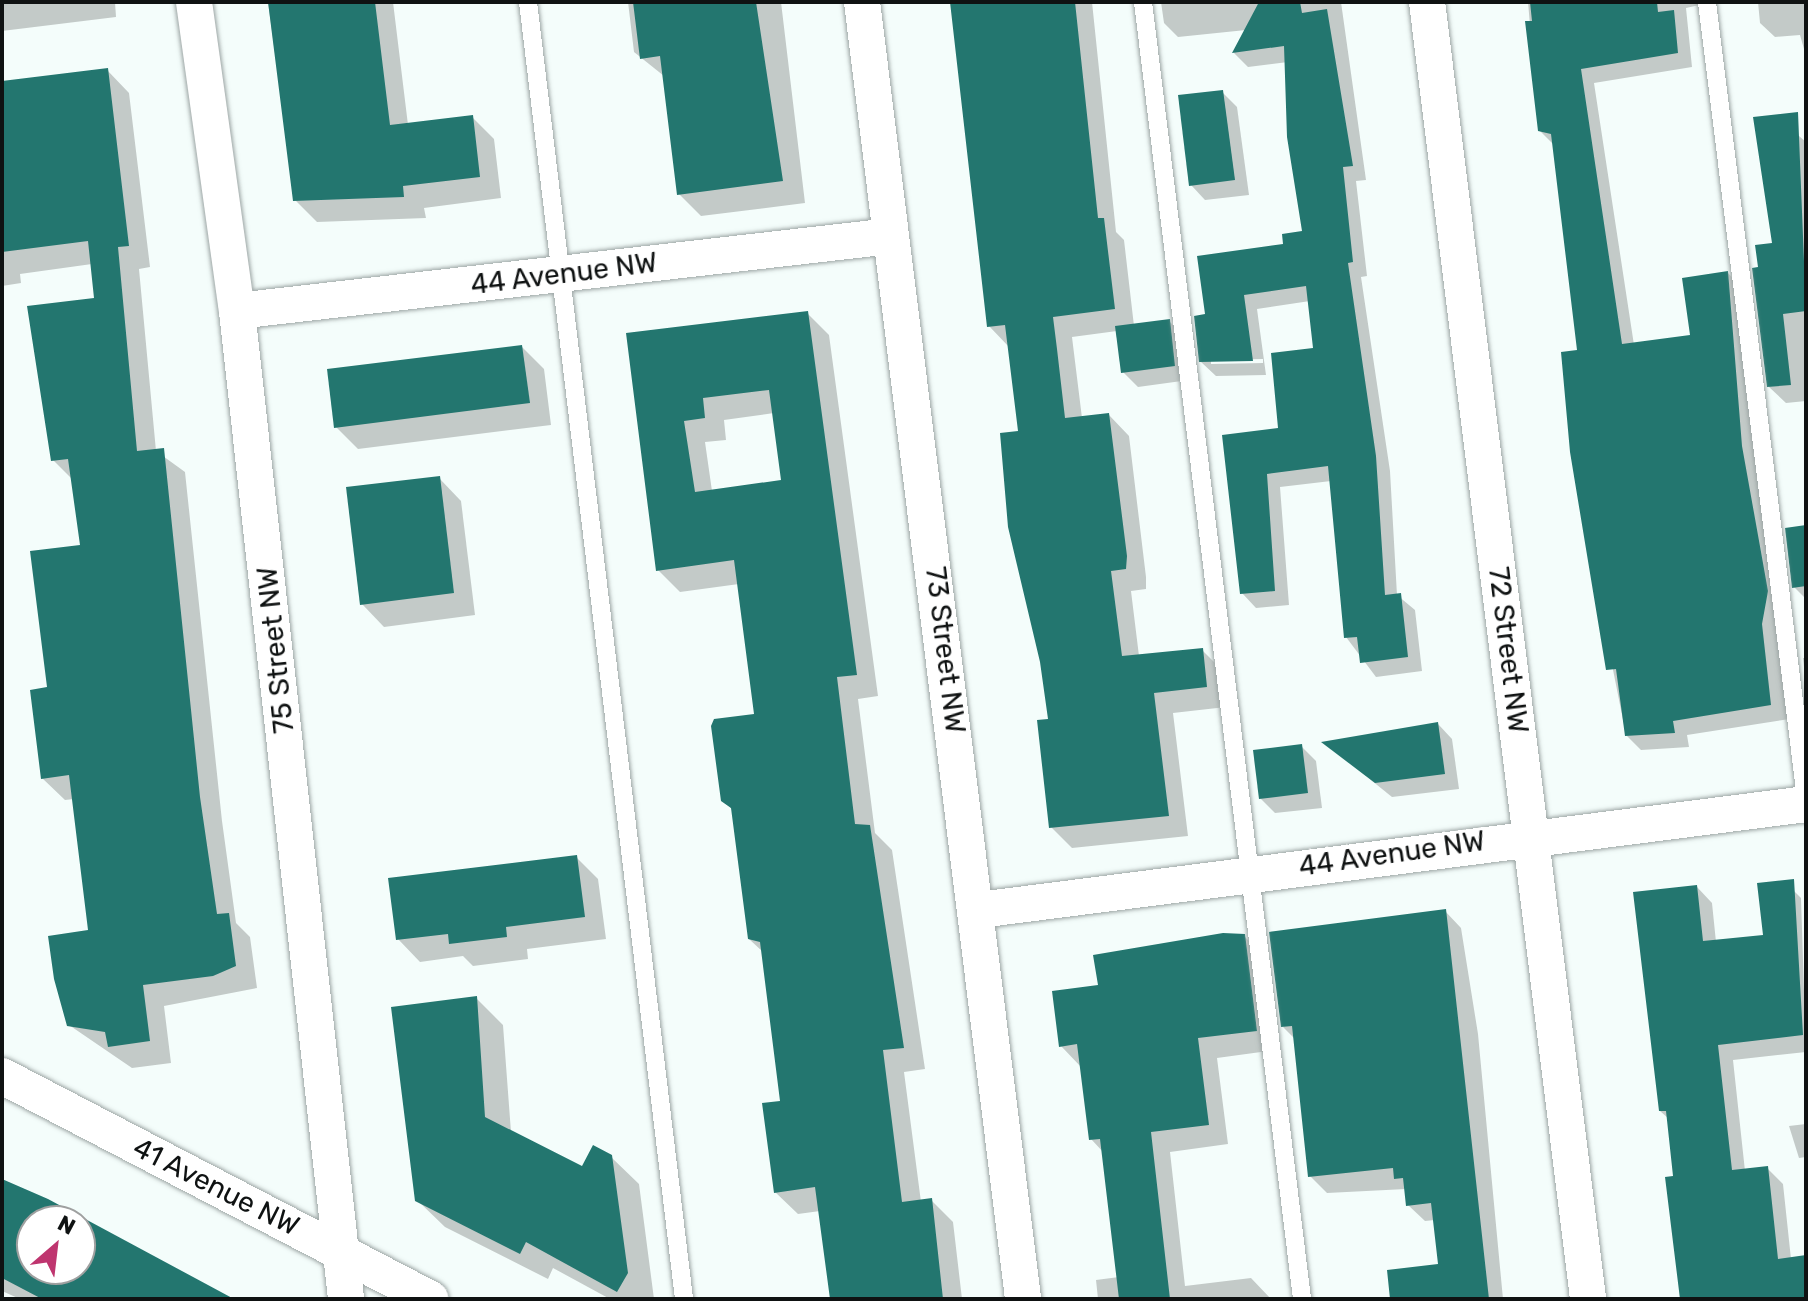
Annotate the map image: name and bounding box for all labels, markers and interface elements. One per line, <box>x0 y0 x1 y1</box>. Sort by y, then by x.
street label: 44 Avenue NW <box>468 246 660 302</box>
street label: 75 Street NW <box>251 565 301 735</box>
street label: 73 Street NW <box>918 565 972 735</box>
street label: 72 Street NW <box>1481 565 1535 735</box>
street label: 44 Avenue NW <box>1296 824 1488 884</box>
street label: 41 Avenue NW <box>127 1131 305 1243</box>
north arrow <box>16 1205 96 1285</box>
text: N <box>53 1209 80 1241</box>

